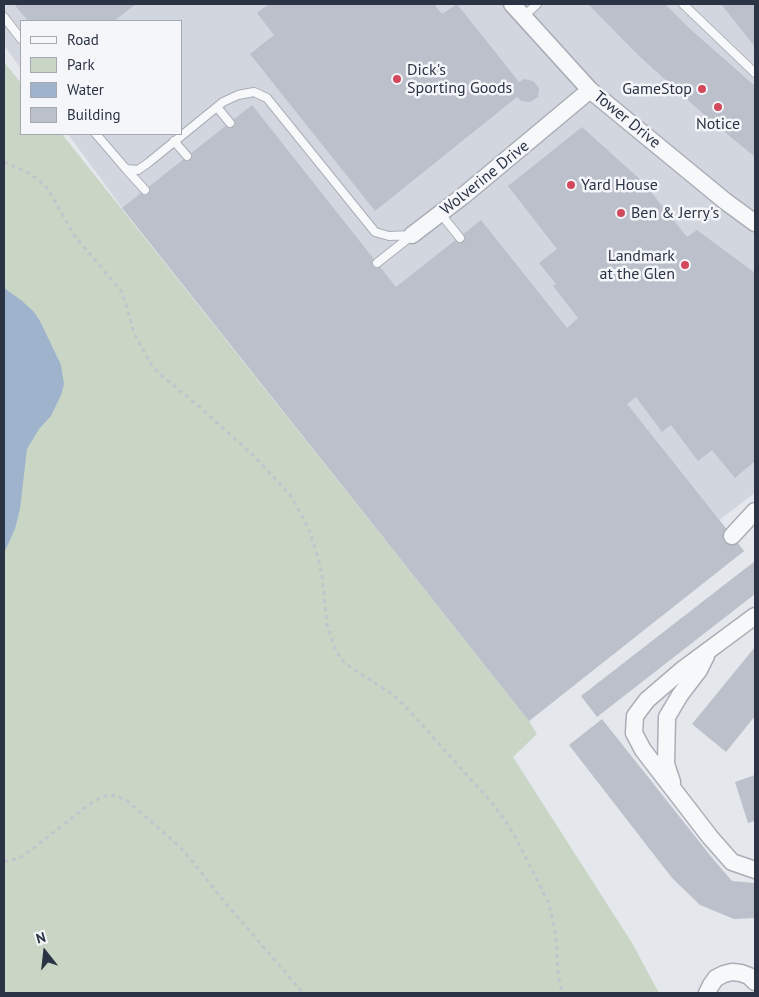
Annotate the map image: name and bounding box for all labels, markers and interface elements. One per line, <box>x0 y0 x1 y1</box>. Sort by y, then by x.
legend <box>20 20 182 135</box>
text: Road <box>67 30 99 49</box>
text: Park <box>67 55 95 74</box>
place label: Dick's Sporting Goods <box>407 60 512 98</box>
marker: Dick's Sporting Goods <box>391 73 403 85</box>
place label: GameStop <box>622 79 692 99</box>
text: Water <box>67 80 104 99</box>
marker: GameStop <box>696 83 708 95</box>
street label: Tower Drive <box>590 87 664 153</box>
marker: Notice <box>712 101 724 113</box>
text: Building <box>67 105 121 124</box>
place label: Notice <box>696 114 740 134</box>
street label: Wolverine Drive <box>437 136 533 220</box>
place label: Yard House <box>581 175 658 195</box>
marker: Yard House <box>565 179 577 191</box>
place label: Ben & Jerry's <box>631 203 719 223</box>
marker: Ben & Jerry's <box>615 207 627 219</box>
place label: Landmark at the Glen <box>599 246 675 284</box>
marker: Landmark at the Glen <box>679 259 691 271</box>
north arrow <box>20 927 70 977</box>
text: N <box>34 928 48 948</box>

